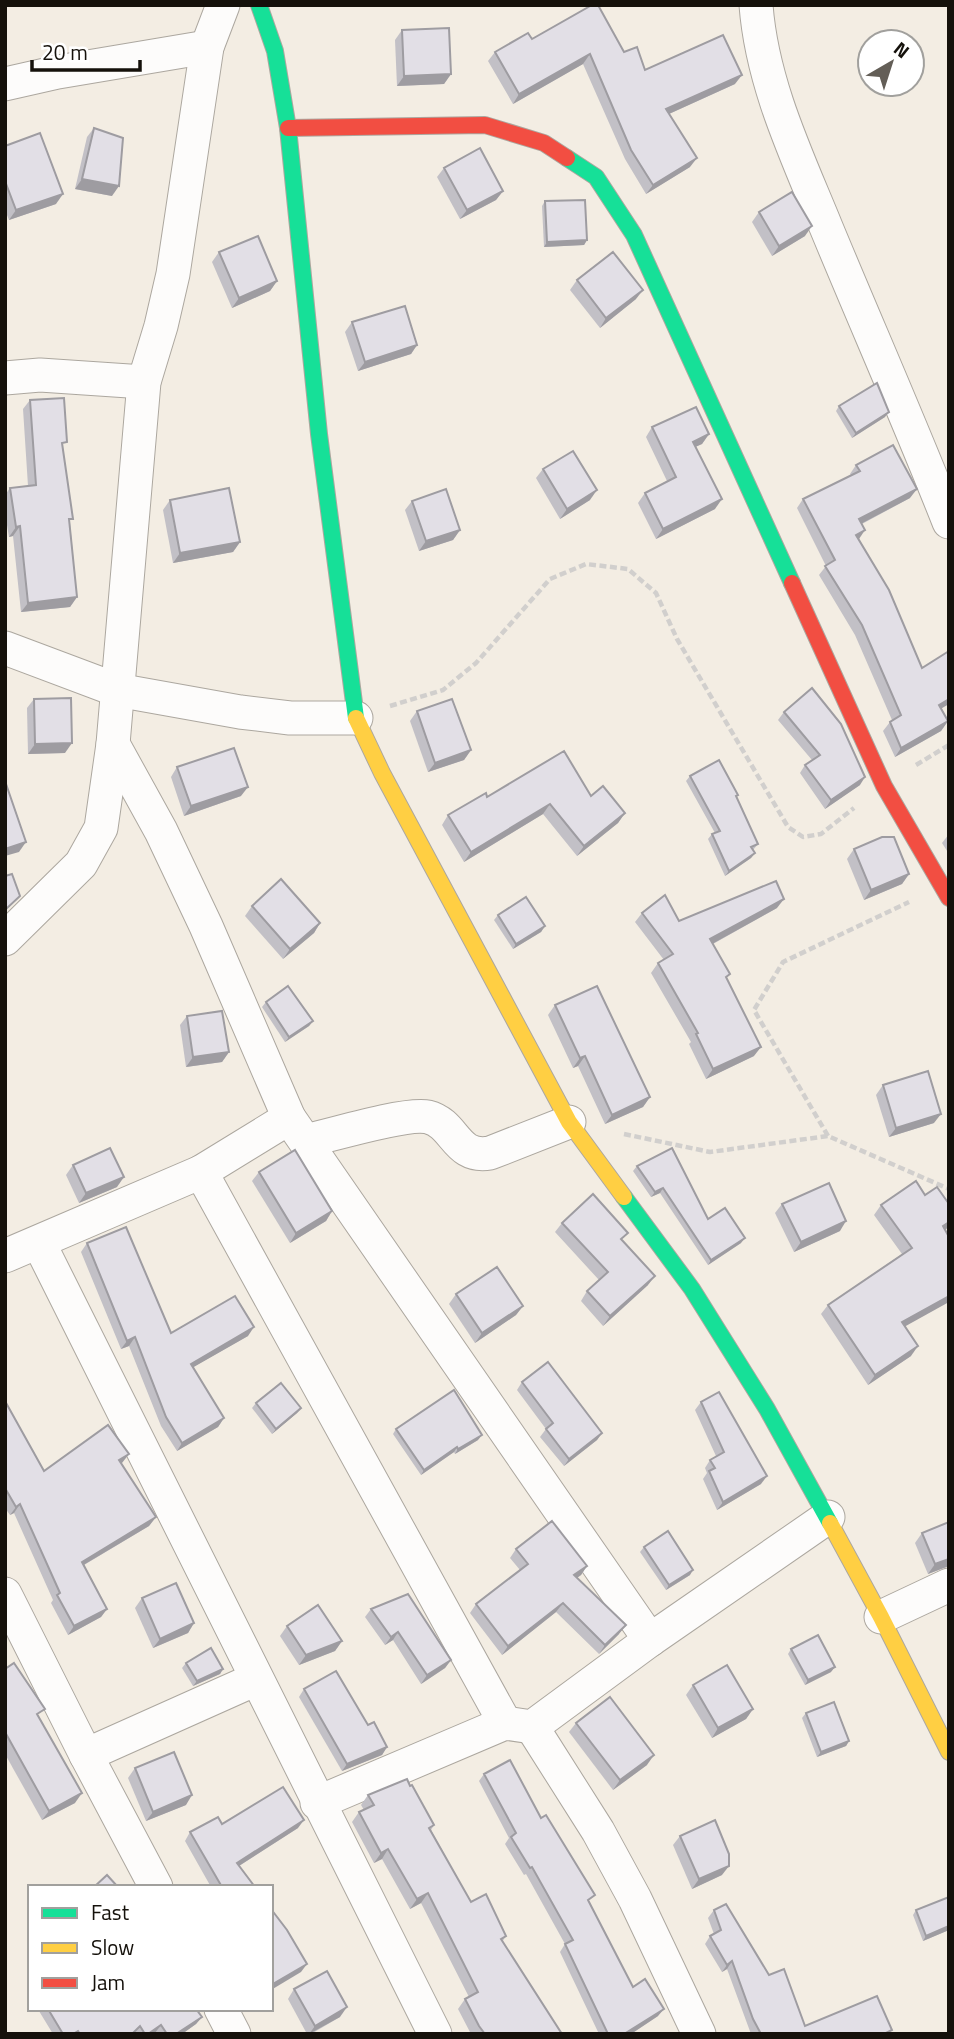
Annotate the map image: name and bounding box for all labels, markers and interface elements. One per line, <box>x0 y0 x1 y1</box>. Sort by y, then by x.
scale bar <box>32 28 140 72</box>
north arrow <box>856 28 926 98</box>
text: N <box>888 34 916 65</box>
text: 20 m <box>42 36 88 68</box>
legend <box>28 1885 273 2011</box>
text: Fast <box>91 1896 130 1928</box>
text: Slow <box>91 1931 134 1963</box>
text: Jam <box>91 1966 125 1998</box>

